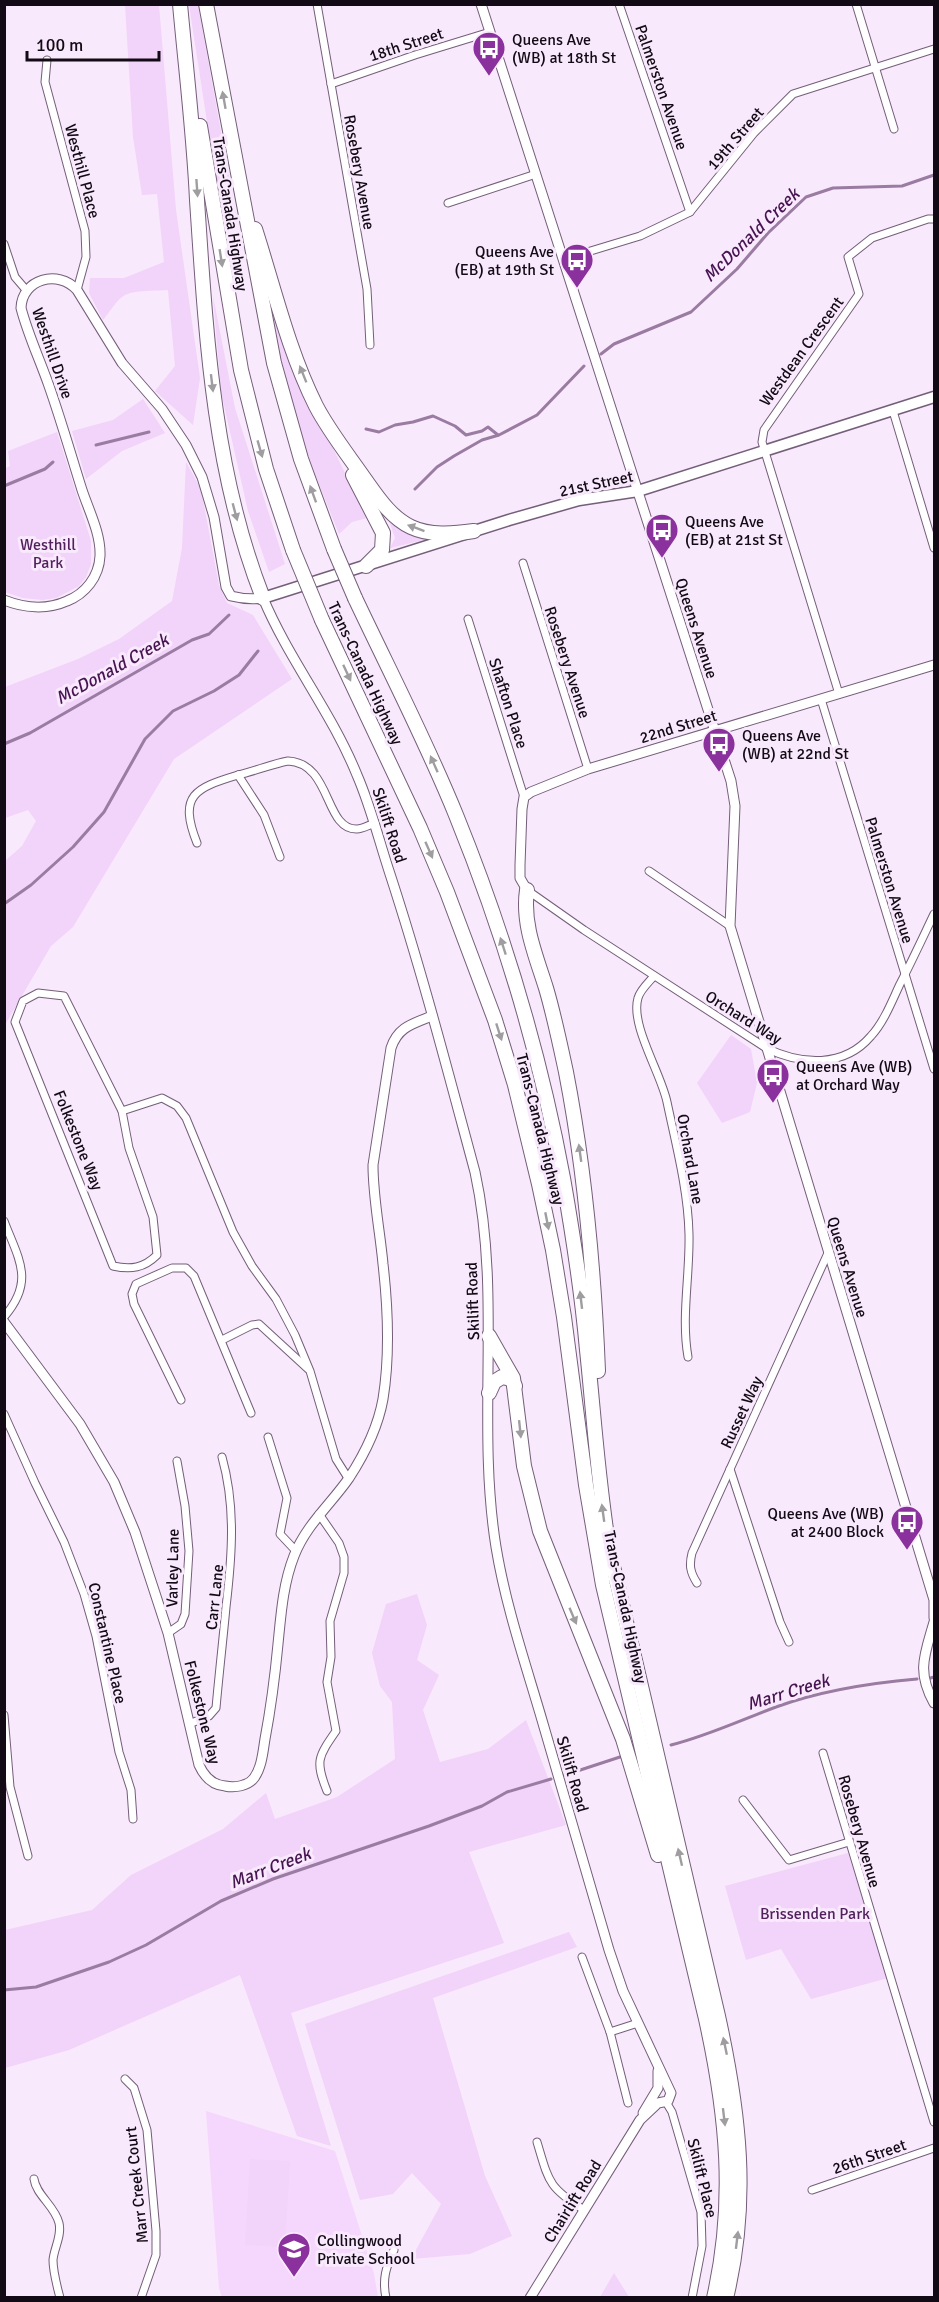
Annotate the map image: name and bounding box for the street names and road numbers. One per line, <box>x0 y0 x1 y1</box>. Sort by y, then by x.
street label: Palmerston Avenue <box>630 22 692 153</box>
street label: 18th Street <box>367 23 446 66</box>
street label: 19th Street <box>703 103 769 174</box>
street label: Rosebery Avenue <box>339 113 379 231</box>
street label: Westhill Place <box>60 122 104 221</box>
street label: Trans-Canada Highway <box>208 136 252 293</box>
street label: Westdean Crescent <box>755 293 848 410</box>
street label: Westhill Drive <box>27 305 77 402</box>
street label: 21st Street <box>557 466 635 502</box>
street label: Queens Avenue <box>670 576 722 681</box>
street label: Trans-Canada Highway <box>323 599 407 749</box>
street label: Rosebery Avenue <box>540 604 595 721</box>
street label: Shafton Place <box>484 656 532 751</box>
street label: 22nd Street <box>637 706 720 748</box>
street label: Skilift Road <box>367 785 411 866</box>
street label: Palmerston Avenue <box>860 815 918 946</box>
street label: Orchard Way <box>701 986 786 1050</box>
street label: Trans-Canada Highway <box>511 1051 569 1208</box>
street label: Folkestone Way <box>49 1087 107 1194</box>
street label: Orchard Lane <box>672 1112 708 1206</box>
street label: Queens Avenue <box>822 1214 872 1320</box>
street label: Skilift Road <box>462 1262 484 1340</box>
street label: Russet Way <box>716 1373 768 1452</box>
street label: Varley Lane <box>162 1528 184 1608</box>
street label: Trans-Canada Highway <box>599 1529 651 1686</box>
street label: Carr Lane <box>202 1563 228 1631</box>
street label: Constantine Place <box>83 1581 131 1706</box>
street label: Folkestone Way <box>179 1658 225 1767</box>
street label: Skilift Road <box>552 1734 592 1815</box>
street label: Rosebery Avenue <box>833 1773 885 1890</box>
street label: Marr Creek Court <box>121 2125 153 2244</box>
street label: 26th Street <box>830 2135 909 2179</box>
street label: Skilift Place <box>682 2136 722 2220</box>
street label: Chairlift Road <box>540 2156 606 2247</box>

